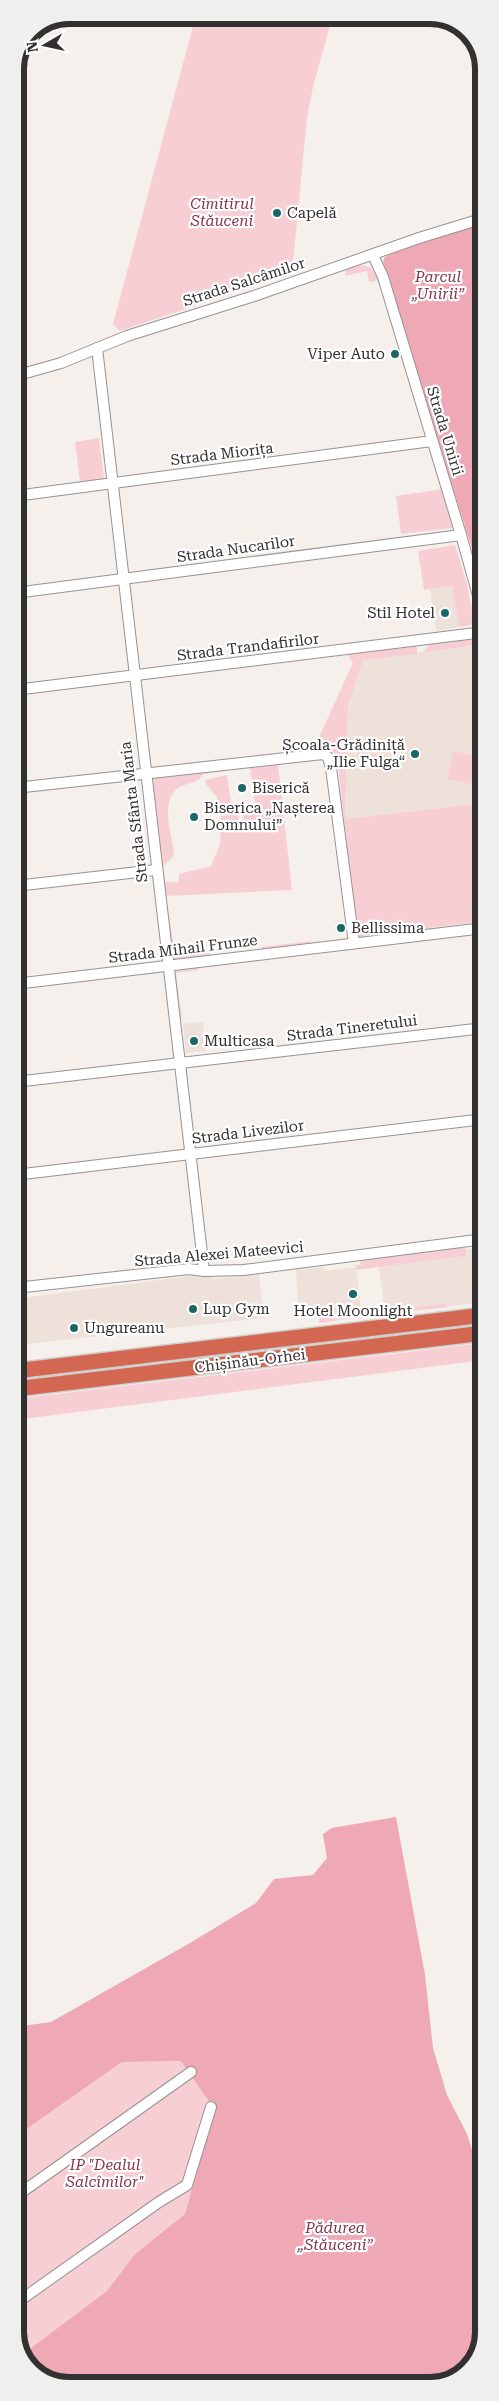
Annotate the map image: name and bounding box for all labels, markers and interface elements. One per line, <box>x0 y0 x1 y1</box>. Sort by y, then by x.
north arrow <box>20 20 70 70</box>
text: N <box>23 40 41 54</box>
park label: Cimitirul Stăuceni <box>190 195 254 230</box>
place label: Capelă <box>287 204 337 222</box>
marker: Capelă <box>271 207 283 219</box>
street label: Strada Salcâmilor <box>181 254 307 310</box>
park label: Parcul „Unirii” <box>411 268 465 303</box>
place label: Viper Auto <box>307 345 385 363</box>
marker: Viper Auto <box>389 348 401 360</box>
street label: Strada Unirii <box>423 384 467 478</box>
street label: Strada Miorița <box>170 439 275 470</box>
street label: Strada Nucarilor <box>176 532 296 566</box>
place label: Stil Hotel <box>367 604 435 622</box>
marker: Stil Hotel <box>439 607 451 619</box>
street label: Strada Trandafirilor <box>176 629 320 665</box>
place label: Școala-Grădiniță „Ilie Fulga“ <box>282 736 406 771</box>
street label: Strada Sfânta Maria <box>116 741 152 883</box>
marker: Școala-Grădiniță „Ilie Fulga“ <box>409 748 421 760</box>
place label: Biserică <box>252 779 310 797</box>
marker: Biserică <box>236 782 248 794</box>
place label: Biserica „Nașterea Domnului” <box>204 799 335 834</box>
marker: Biserica „Nașterea Domnului” <box>188 811 200 823</box>
place label: Bellissima <box>351 919 424 937</box>
marker: Bellissima <box>335 922 347 934</box>
street label: Strada Mihail Frunze <box>108 931 258 967</box>
street label: Strada Tineretului <box>286 1011 418 1045</box>
place label: Multicasa <box>204 1032 274 1050</box>
marker: Multicasa <box>188 1035 200 1047</box>
street label: Strada Livezilor <box>191 1116 305 1148</box>
street label: Strada Alexei Mateevici <box>134 1238 304 1270</box>
marker: Hotel Moonlight <box>347 1288 359 1300</box>
place label: Lup Gym <box>203 1300 270 1318</box>
place label: Hotel Moonlight <box>294 1302 413 1320</box>
marker: Lup Gym <box>187 1303 199 1315</box>
place label: Ungureanu <box>84 1319 165 1337</box>
marker: Ungureanu <box>68 1322 80 1334</box>
street label: Chișinău-Orhei <box>193 1345 307 1378</box>
park label: IP "Dealul Salcîmilor" <box>65 2156 144 2191</box>
park label: Pădurea „Stăuceni” <box>296 2219 373 2254</box>

